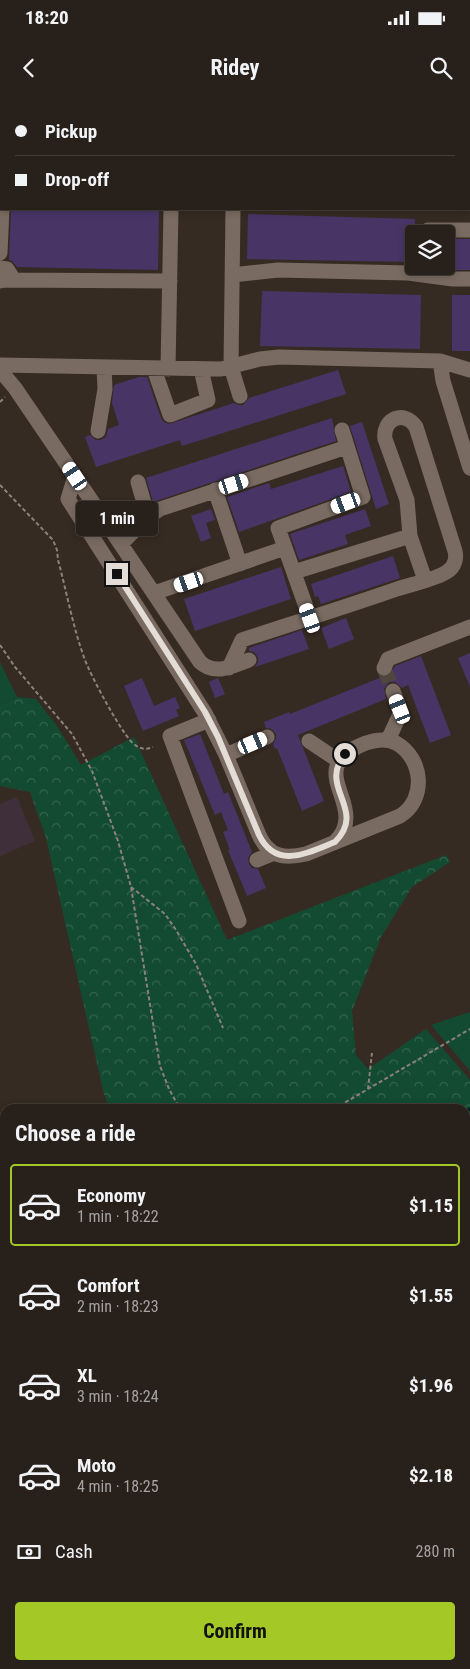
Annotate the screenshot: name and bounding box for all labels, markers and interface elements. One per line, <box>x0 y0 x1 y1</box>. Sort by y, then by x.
text: 18:20 <box>25 6 69 29</box>
icon: back <box>15 54 43 82</box>
icon: search <box>427 54 455 82</box>
text: Ridey <box>211 55 259 80</box>
text: Pickup <box>45 120 97 143</box>
text: Drop-off <box>45 168 109 191</box>
map controls <box>405 225 455 275</box>
button: layers <box>405 225 455 275</box>
car <box>60 459 89 493</box>
car <box>217 472 250 496</box>
car <box>329 491 362 515</box>
callout: 1 min <box>76 502 158 536</box>
text: 1 min <box>99 509 135 528</box>
route end <box>106 563 128 585</box>
car <box>172 570 205 594</box>
car <box>297 601 322 635</box>
car <box>387 692 412 726</box>
car <box>236 730 269 756</box>
route start <box>334 743 356 765</box>
text: Choose a ride <box>15 1121 136 1146</box>
icon: car <box>17 1183 62 1228</box>
text: Economy <box>77 1184 146 1207</box>
text: $1.15 <box>409 1194 453 1217</box>
text: 1 min · 18:22 <box>77 1207 159 1226</box>
icon: car <box>17 1273 62 1318</box>
text: Comfort <box>77 1274 140 1297</box>
text: $1.55 <box>409 1284 453 1307</box>
text: 2 min · 18:23 <box>77 1297 159 1316</box>
icon: car <box>17 1363 62 1408</box>
text: XL <box>77 1364 97 1387</box>
text: $1.96 <box>409 1374 453 1397</box>
text: 3 min · 18:24 <box>77 1387 159 1406</box>
icon: car <box>17 1453 62 1498</box>
text: Moto <box>77 1454 116 1477</box>
text: $2.18 <box>409 1464 453 1487</box>
text: 4 min · 18:25 <box>77 1477 159 1496</box>
icon: cash <box>15 1538 43 1566</box>
text: Cash <box>55 1540 93 1563</box>
text: 280 m <box>416 1542 455 1561</box>
button: Confirm <box>15 1602 455 1660</box>

